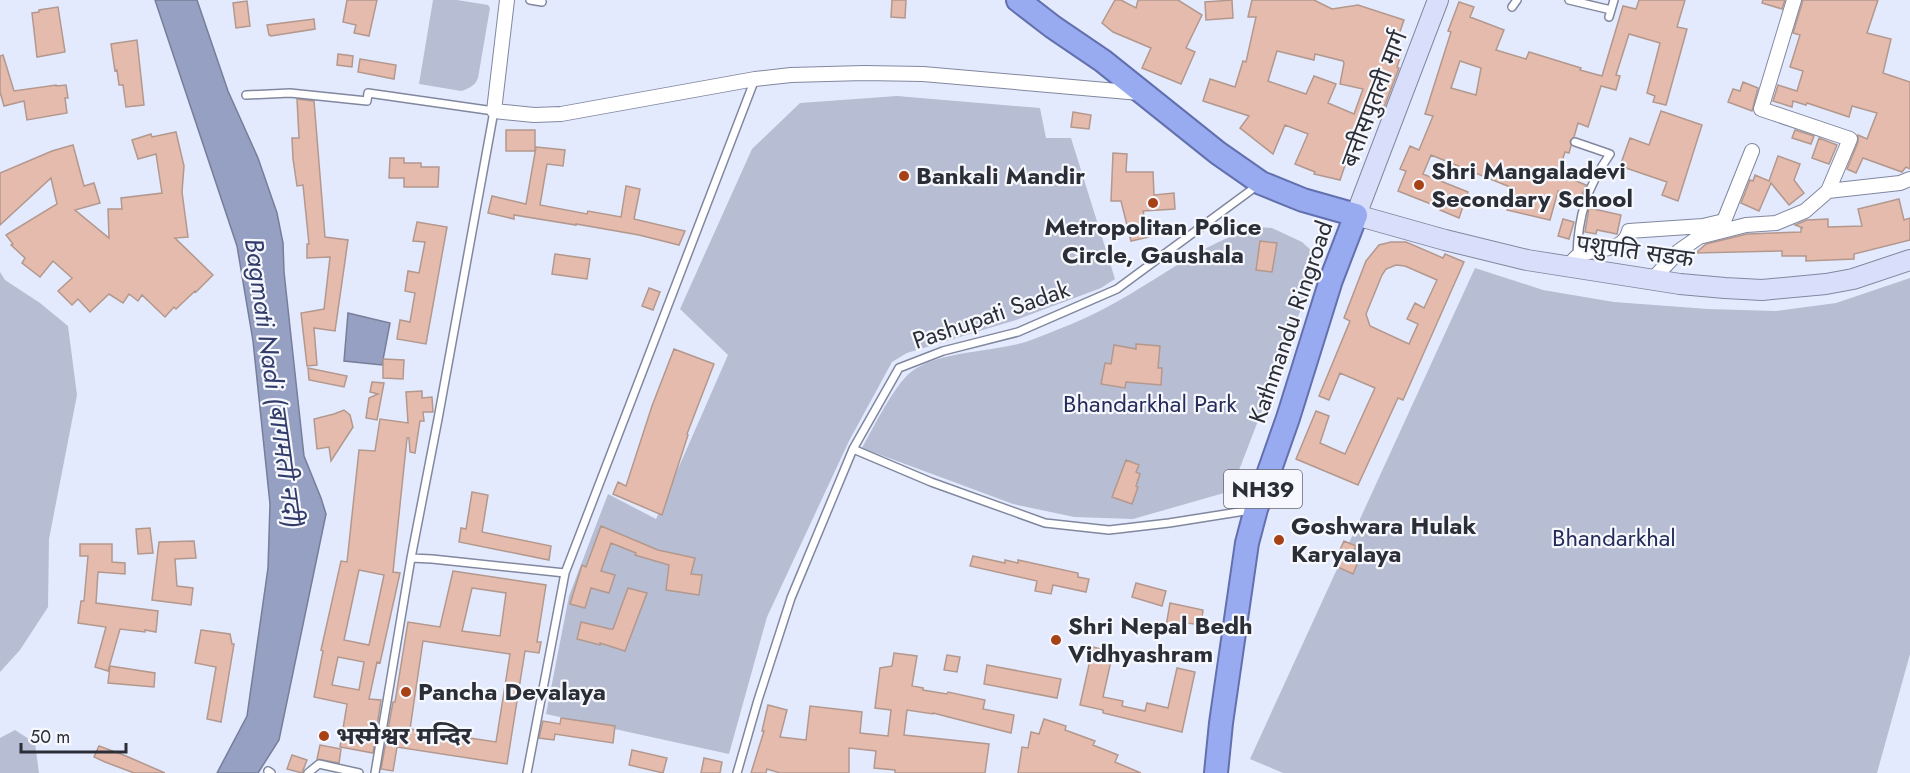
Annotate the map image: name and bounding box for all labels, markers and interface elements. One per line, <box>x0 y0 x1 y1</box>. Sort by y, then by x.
street label: बत्तीसपुतली मार्ग <box>1331 24 1416 172</box>
place label: Shri Mangaladevi Secondary School <box>1431 153 1633 216</box>
place label: Bankali Mandir <box>916 158 1085 193</box>
marker: Bankali Mandir <box>897 169 911 183</box>
marker: Shri Mangaladevi Secondary School <box>1412 178 1426 192</box>
marker: Metropolitan Police Circle, Gaushala <box>1146 196 1160 210</box>
place label: Metropolitan Police Circle, Gaushala <box>1044 209 1262 272</box>
street label: Kathmandu Ringroad <box>1239 216 1342 428</box>
street label: पशुपति सडक <box>1574 225 1697 276</box>
water label: Bagmati Nadi (बागमती नदी) <box>235 236 313 530</box>
street label: Pashupati Sadak <box>908 271 1074 358</box>
park label: Bhandarkhal Park <box>1063 386 1237 421</box>
road number: NH39 <box>1224 470 1302 508</box>
place label: Goshwara Hulak Karyalaya <box>1291 508 1476 571</box>
park label: Bhandarkhal <box>1552 520 1676 555</box>
marker: Goshwara Hulak Karyalaya <box>1272 533 1286 547</box>
place label: Shri Nepal Bedh Vidhyashram <box>1067 608 1253 671</box>
marker: Shri Nepal Bedh Vidhyashram <box>1049 633 1063 647</box>
place label: Pancha Devalaya <box>418 674 606 709</box>
marker: Pancha Devalaya <box>399 685 413 699</box>
scale bar <box>21 716 126 754</box>
place label: भस्मेश्वर मन्दिर <box>336 718 472 753</box>
text: 50 m <box>30 724 70 750</box>
marker: भस्मेश्वर मन्दिर <box>317 729 331 743</box>

